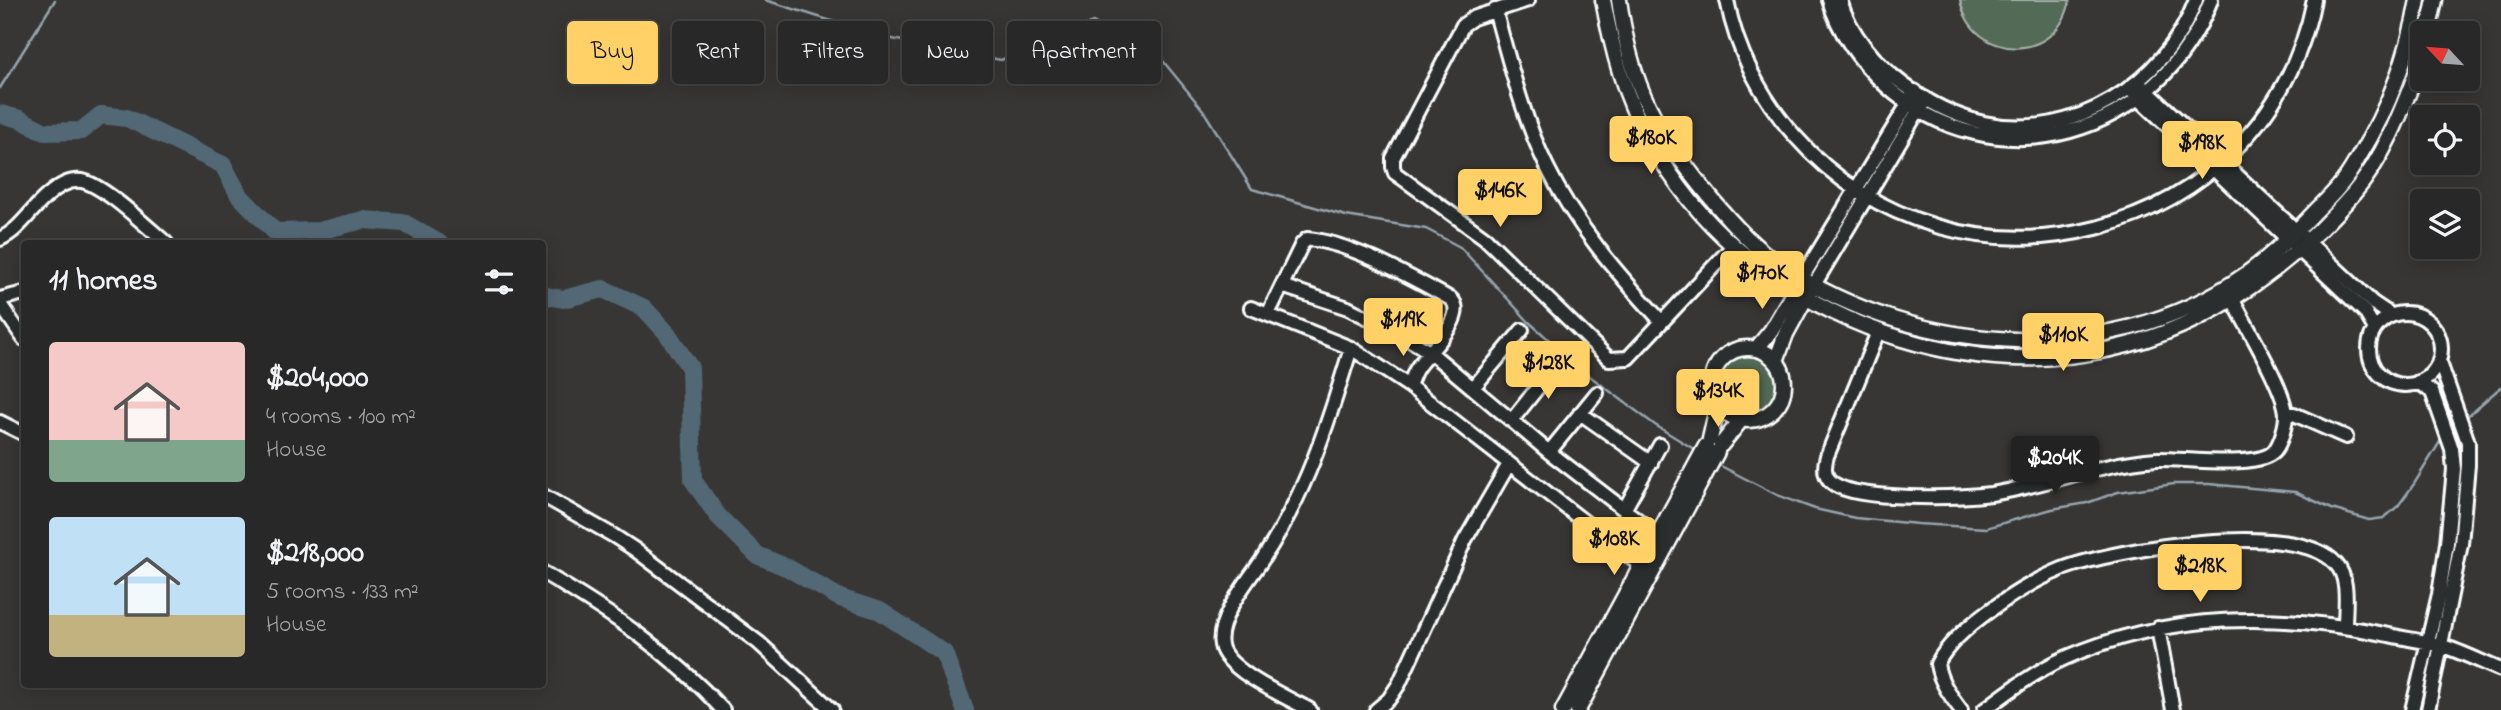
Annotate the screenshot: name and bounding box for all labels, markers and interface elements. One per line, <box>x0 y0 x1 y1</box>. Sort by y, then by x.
chip: Buy <box>567 21 658 84</box>
chip: Rent <box>672 21 764 84</box>
chip: Filters <box>778 21 888 84</box>
chip: New <box>902 21 993 84</box>
chip: Apartment <box>1007 21 1161 84</box>
north arrow <box>2410 21 2480 91</box>
map controls <box>2410 21 2480 259</box>
button: locate <box>2410 105 2480 175</box>
pin: $180K <box>1602 116 1700 176</box>
text: $180K <box>1626 122 1676 155</box>
pin: $198K <box>2153 122 2251 181</box>
text: $198K <box>2178 127 2226 160</box>
pin: $146K <box>1451 170 1549 229</box>
text: $146K <box>1474 175 1526 208</box>
button: layers <box>2410 189 2480 259</box>
pin: $170K <box>1713 252 1811 311</box>
text: $170K <box>1736 257 1788 290</box>
text: 11 homes <box>49 260 157 304</box>
icon: filters <box>480 263 518 301</box>
pin: $119K <box>1354 298 1452 358</box>
text: $119K <box>1380 304 1426 337</box>
pin: $110K <box>2014 314 2112 373</box>
text: $110K <box>2038 319 2088 352</box>
pin: $128K <box>1499 342 1597 401</box>
text: $128K <box>1522 347 1574 380</box>
text: $204,000 <box>266 357 368 401</box>
icon: home <box>105 370 189 454</box>
pin: $134K <box>1669 370 1767 429</box>
text: $134K <box>1692 375 1744 408</box>
text: 4 rooms · 100 m² <box>266 401 416 434</box>
text: House <box>266 434 326 467</box>
pin: $204K <box>2006 436 2104 496</box>
text: $204K <box>2027 442 2083 475</box>
pin: $108K <box>1565 518 1663 577</box>
text: $108K <box>1589 523 1639 556</box>
text: $218,000 <box>266 532 364 576</box>
pin: $218K <box>2151 544 2249 604</box>
icon: home <box>105 545 189 629</box>
text: $218K <box>2174 550 2226 583</box>
text: 5 rooms · 133 m² <box>266 576 419 609</box>
text: House <box>266 609 326 642</box>

